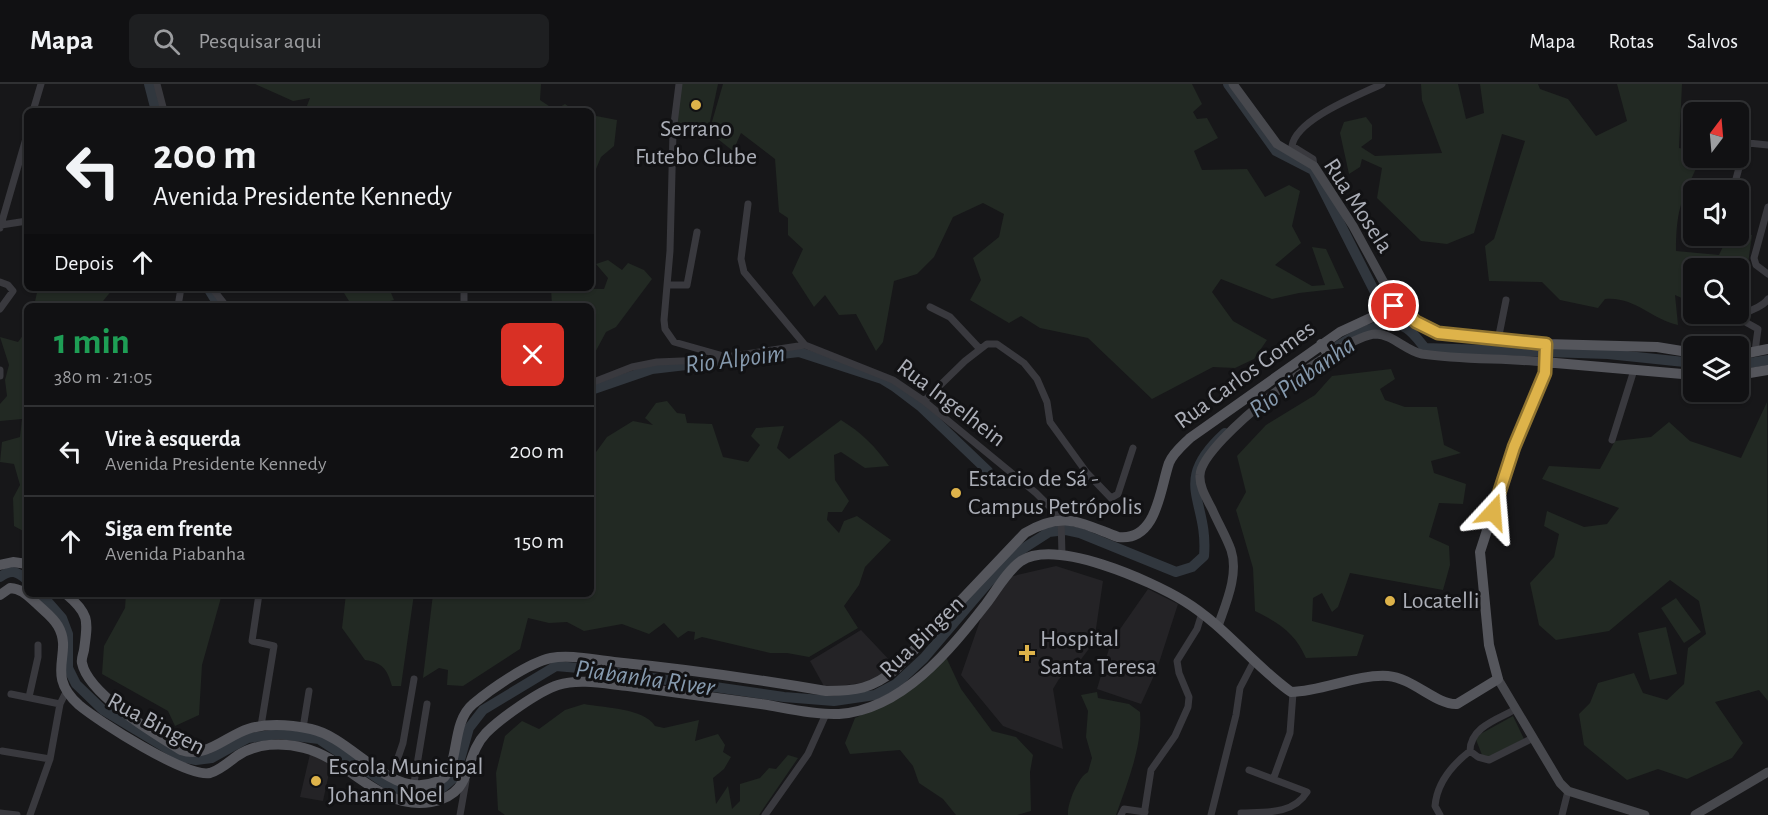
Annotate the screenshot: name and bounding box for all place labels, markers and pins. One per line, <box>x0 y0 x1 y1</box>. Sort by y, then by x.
marker: Serrano Futebo Clube <box>689 98 703 112</box>
place label: Serrano Futebo Clube <box>635 117 757 169</box>
pin <box>1368 280 1419 331</box>
place label: Estacio de Sá - Campus Petrópolis <box>968 467 1142 519</box>
marker: Estacio de Sá - Campus Petrópolis <box>949 486 963 500</box>
place label: Locatelli <box>1402 589 1480 613</box>
marker: Locatelli <box>1383 594 1397 608</box>
place label: Hospital Santa Teresa <box>1040 627 1157 679</box>
marker: Hospital Santa Teresa <box>1018 644 1036 662</box>
place label: Escola Municipal Johann Noel <box>328 755 483 807</box>
marker: Escola Municipal Johann Noel <box>309 774 323 788</box>

